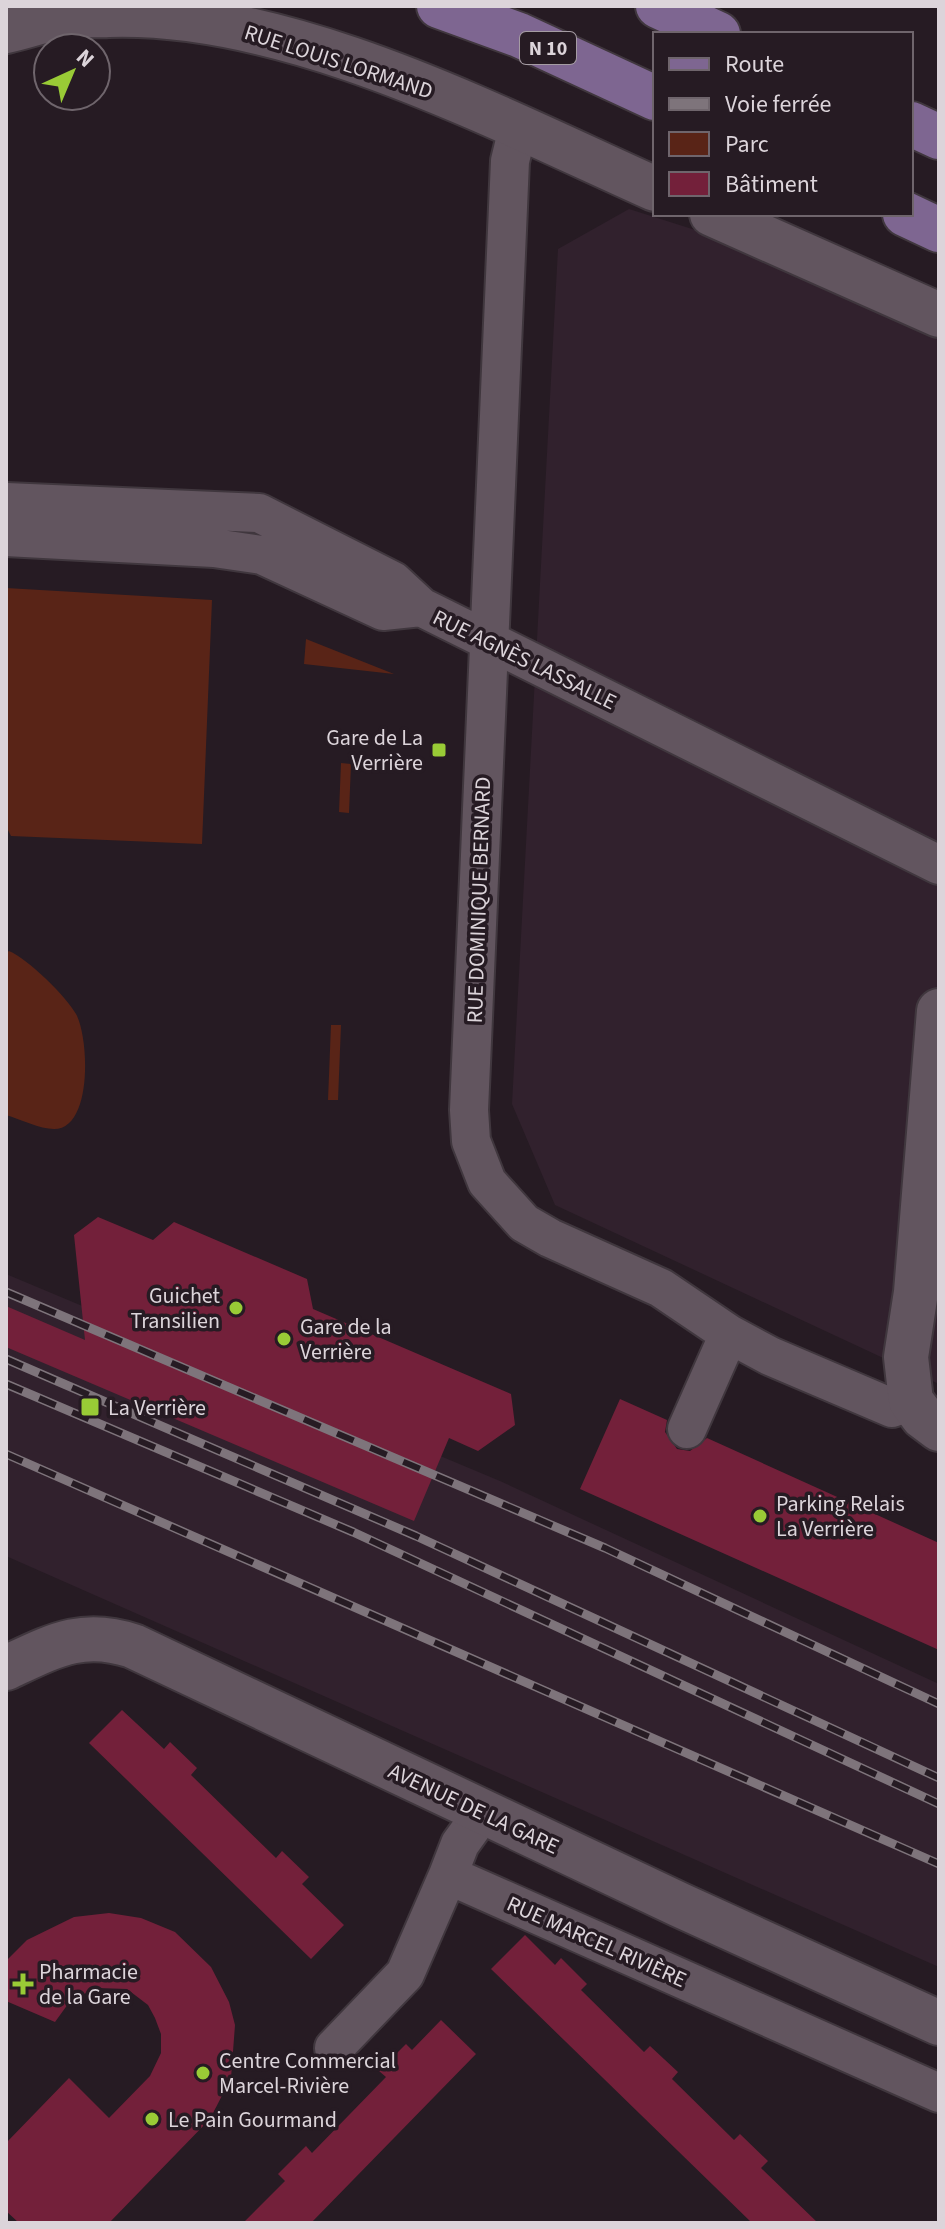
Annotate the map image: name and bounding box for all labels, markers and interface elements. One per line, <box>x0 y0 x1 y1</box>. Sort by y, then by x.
street label: RUE LOUIS LORMAND <box>240 16 437 108</box>
north arrow <box>32 32 112 112</box>
road number: N 10 <box>520 32 576 64</box>
legend <box>653 32 913 216</box>
text: N <box>69 42 102 75</box>
text: Route <box>725 47 784 82</box>
text: Voie ferrée <box>725 87 832 122</box>
text: Parc <box>725 127 769 162</box>
text: Bâtiment <box>725 167 818 202</box>
street label: RUE AGNÈS LASSALLE <box>427 602 622 718</box>
place label: Gare de La Verrière <box>326 722 423 779</box>
marker: Gare de La Verrière <box>430 741 448 759</box>
street label: RUE DOMINIQUE BERNARD <box>459 776 499 1024</box>
place label: Guichet Transilien <box>130 1280 221 1337</box>
marker: Guichet Transilien <box>227 1299 245 1317</box>
place label: Gare de la Verrière <box>300 1311 392 1368</box>
marker: Gare de la Verrière <box>275 1330 293 1348</box>
place label: La Verrière <box>108 1392 206 1424</box>
marker: La Verrière <box>79 1396 101 1418</box>
place label: Parking Relais La Verrière <box>776 1488 905 1545</box>
marker: Parking Relais La Verrière <box>751 1507 769 1525</box>
street label: AVENUE DE LA GARE <box>383 1755 564 1863</box>
street label: RUE MARCEL RIVIÈRE <box>502 1888 692 1996</box>
place label: Pharmacie de la Gare <box>39 1956 138 2013</box>
marker: Pharmacie de la Gare <box>14 1975 32 1993</box>
place label: Centre Commercial Marcel-Rivière <box>219 2045 396 2102</box>
marker: Centre Commercial Marcel-Rivière <box>194 2064 212 2082</box>
place label: Le Pain Gourmand <box>168 2104 337 2136</box>
marker: Le Pain Gourmand <box>143 2110 161 2128</box>

